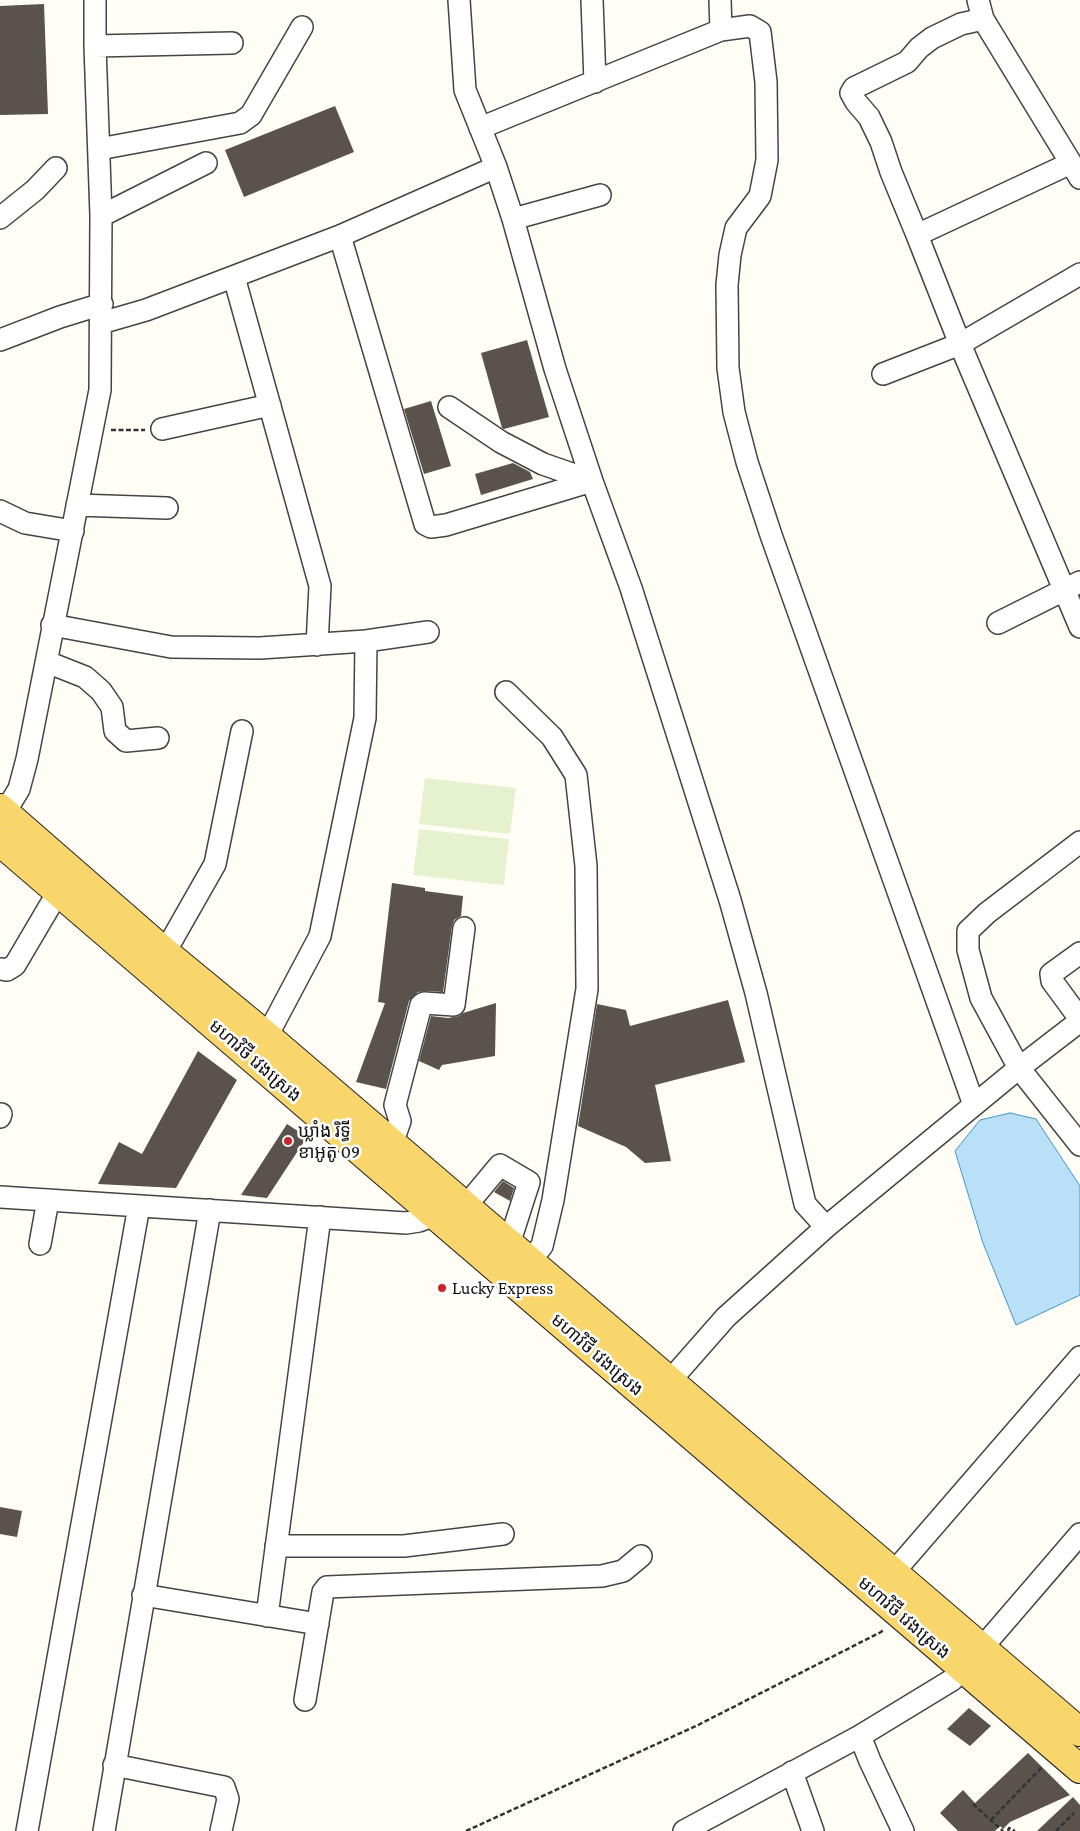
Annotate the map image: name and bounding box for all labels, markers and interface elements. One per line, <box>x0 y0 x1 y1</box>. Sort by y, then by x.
street label: មហាវិថី វេងស្រេង <box>205 1015 305 1107</box>
place label: ឃ្លាំង រិទ្ធី ខាអូតូ 09 <box>298 1120 360 1162</box>
marker: ឃ្លាំង រិទ្ធី ខាអូតូ 09 <box>282 1135 294 1147</box>
place label: Lucky Express <box>452 1277 553 1299</box>
marker: Lucky Express <box>436 1282 448 1294</box>
street label: មហាវិថី វេងស្រេង <box>547 1309 647 1401</box>
street label: មហាវិថី វេងស្រេង <box>854 1572 954 1664</box>

